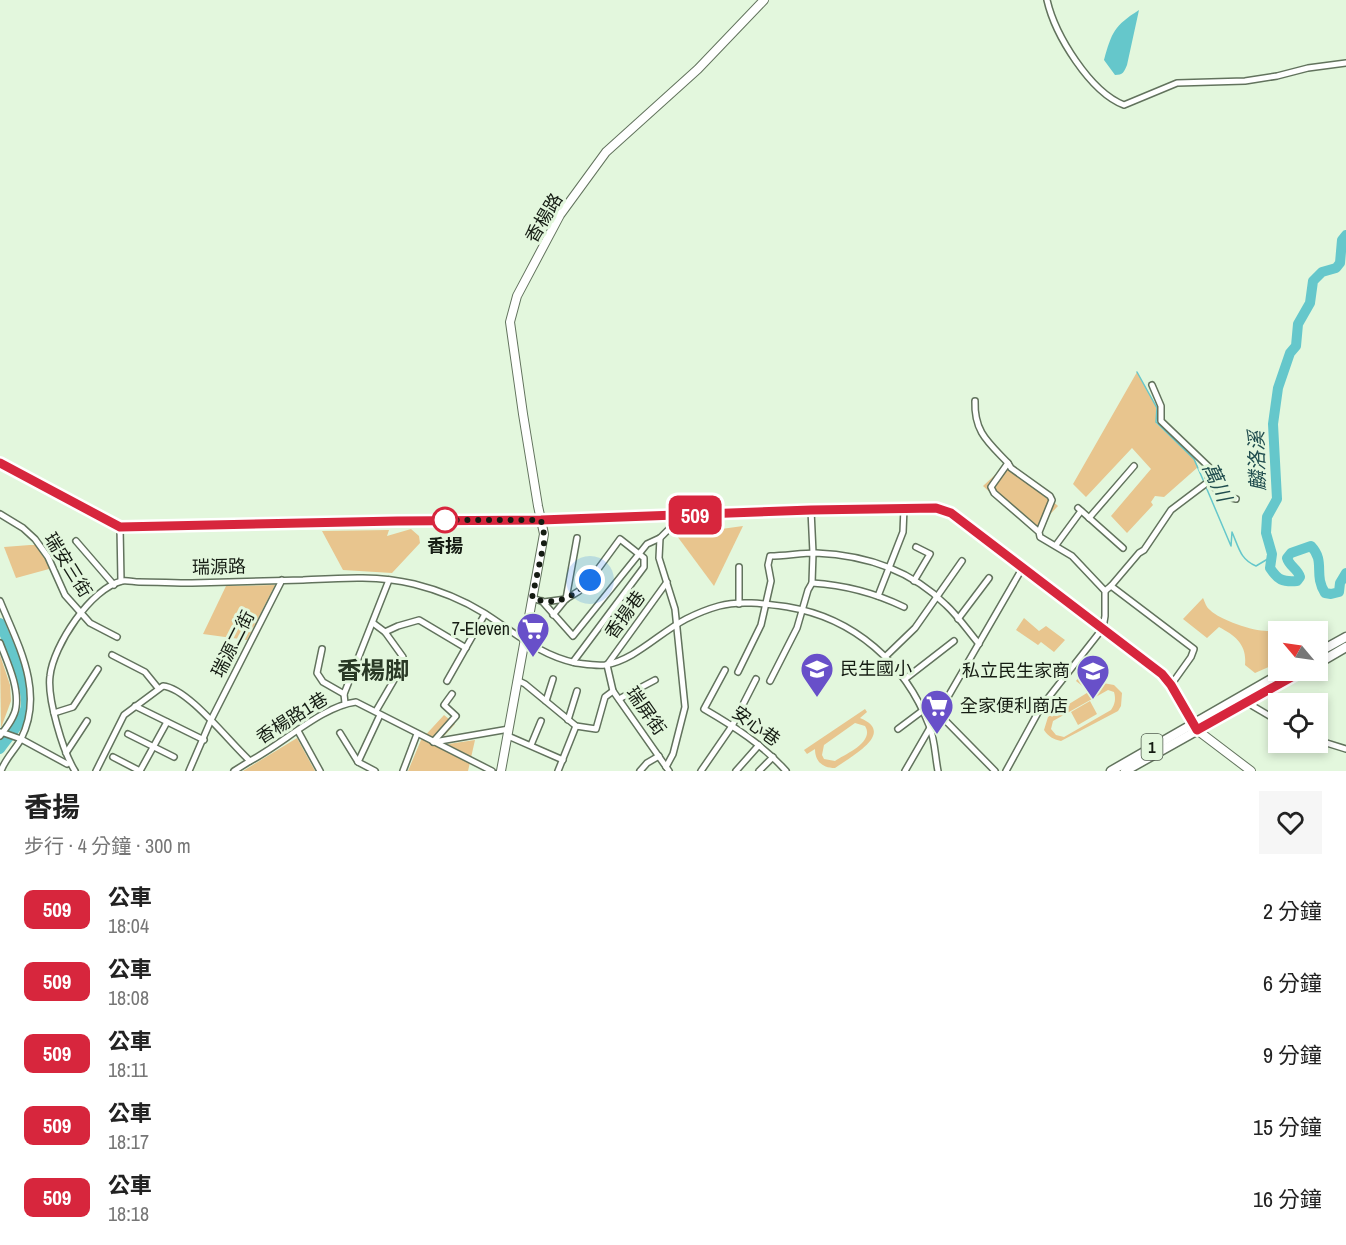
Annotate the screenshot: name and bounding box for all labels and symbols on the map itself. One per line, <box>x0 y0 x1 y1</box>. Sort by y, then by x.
street label: 香楊路 <box>519 188 568 247</box>
water label: 麟洛溪 <box>1242 428 1271 491</box>
water label: 萬川 <box>1197 458 1239 507</box>
line badge: 509 <box>660 496 730 534</box>
marker: 香揚 <box>432 507 458 533</box>
street label: 瑞安三街 <box>39 528 98 602</box>
place label: 香揚 <box>427 533 463 558</box>
street label: 瑞源路 <box>192 554 246 579</box>
your location <box>575 565 605 595</box>
street label: 香揚巷 <box>599 586 651 644</box>
street label: 瑞源二街 <box>205 606 260 682</box>
supermarket icon: 7-Eleven <box>515 611 551 658</box>
place label: 7-Eleven <box>452 616 510 641</box>
north arrow <box>1268 621 1328 681</box>
school or university icon: 民生國小 <box>799 651 835 698</box>
school or university icon: 私立民生家商 <box>1075 653 1111 700</box>
district label: 香楊脚 <box>337 654 409 686</box>
place label: 民生國小 <box>840 656 912 681</box>
place label: 私立民生家商 <box>962 658 1070 683</box>
street label: 瑞屏街 <box>621 681 672 740</box>
street label: 香楊路1巷 <box>251 686 332 749</box>
supermarket icon: 全家便利商店 <box>919 688 955 735</box>
place label: 全家便利商店 <box>960 693 1068 718</box>
street label: 安心巷 <box>727 700 785 752</box>
road number: 1 <box>1142 734 1162 760</box>

